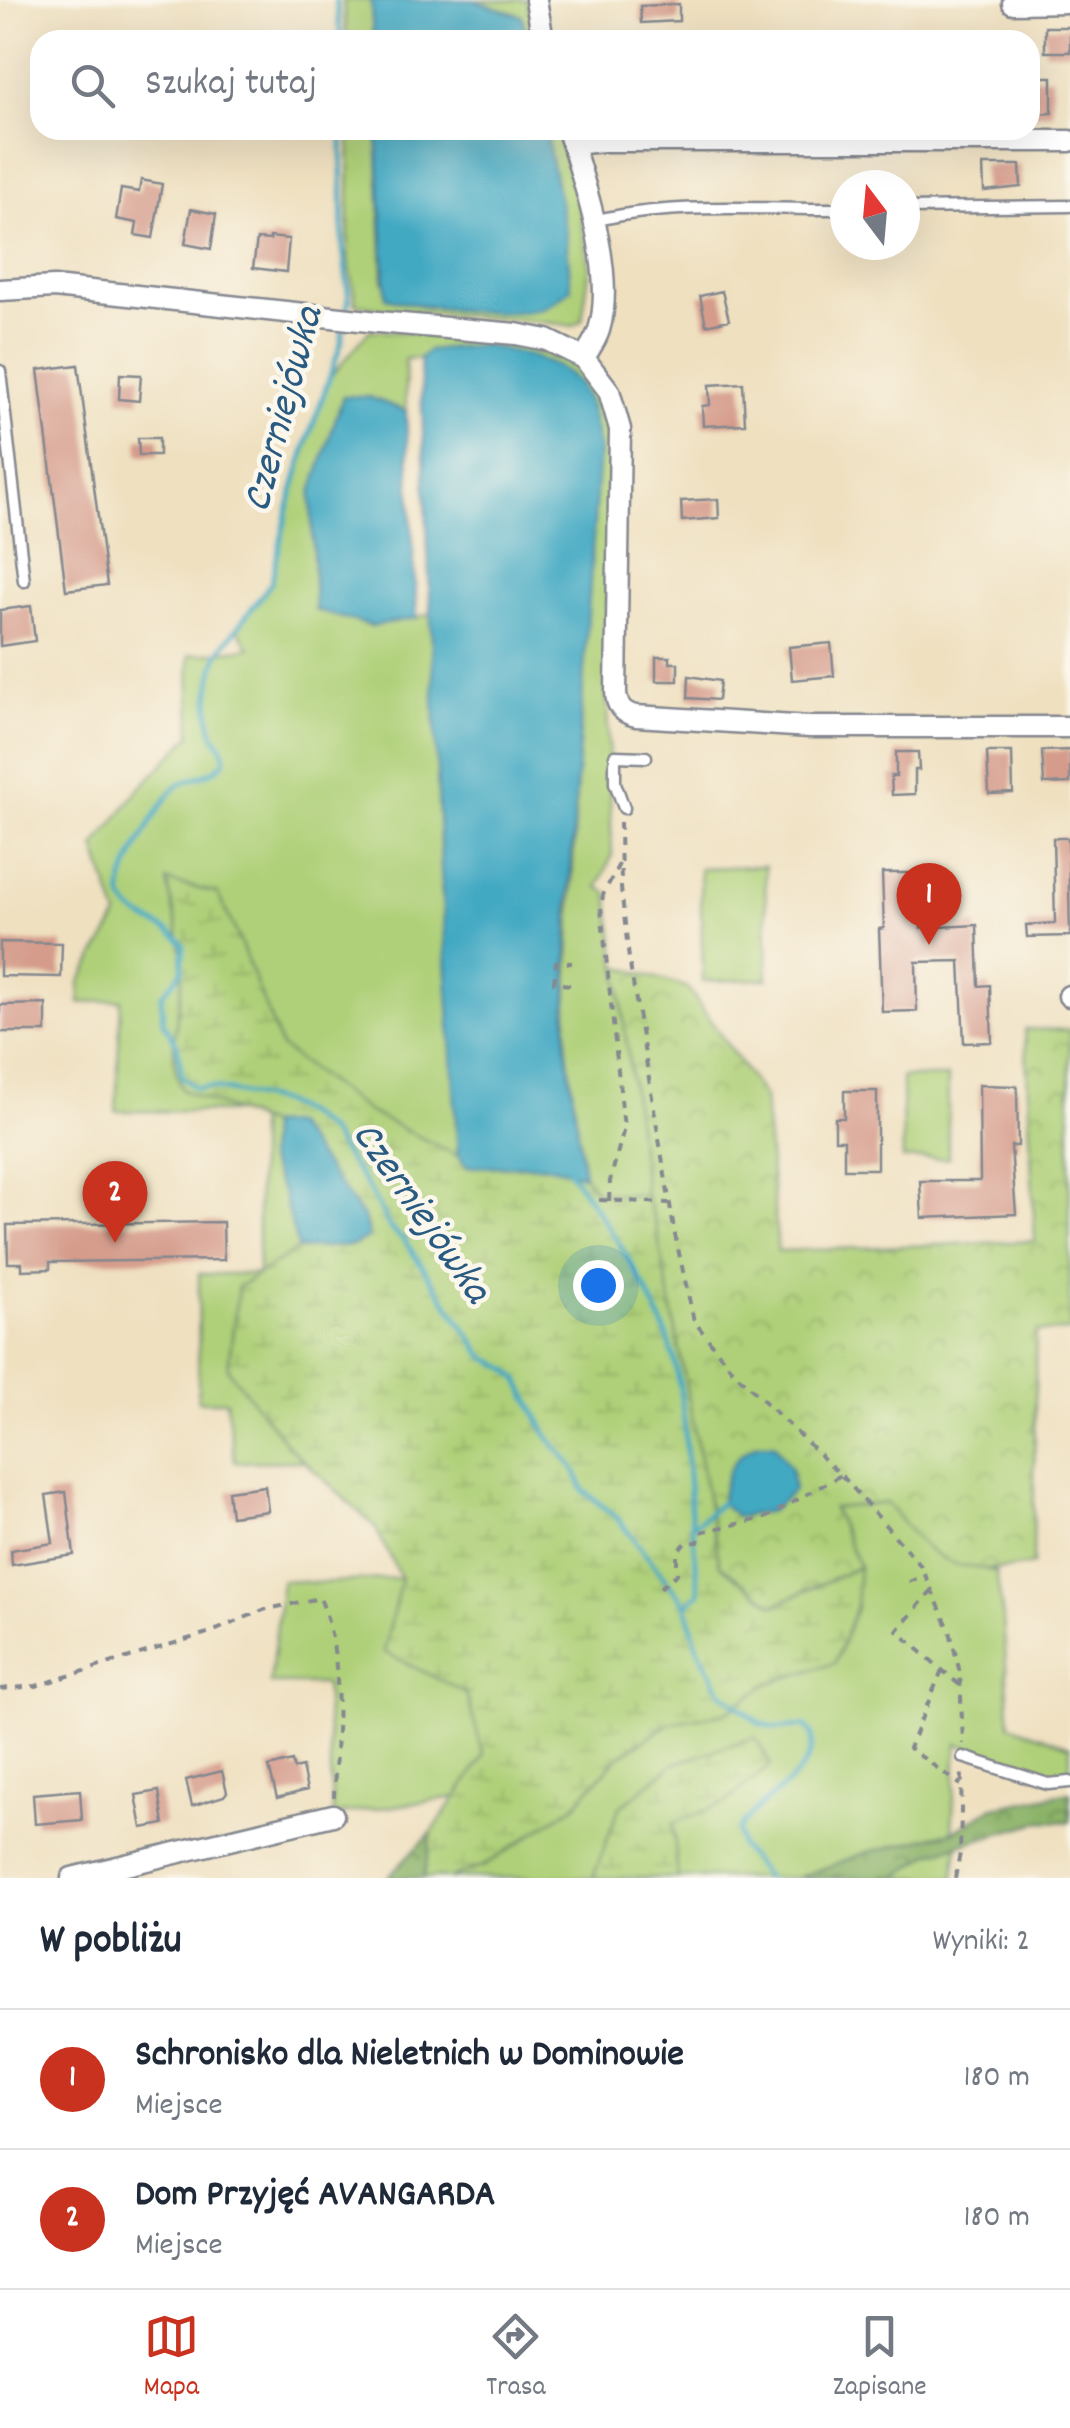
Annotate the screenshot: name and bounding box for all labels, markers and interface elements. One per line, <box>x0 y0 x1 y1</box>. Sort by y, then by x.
search box <box>30 30 1040 140</box>
icon: search <box>65 58 120 113</box>
text: Szukaj tutaj <box>145 58 317 113</box>
north arrow <box>830 170 920 260</box>
water label: Czerniejówka <box>230 299 343 519</box>
pin: 1 <box>896 862 962 945</box>
water label: Czerniejówka <box>334 1111 505 1319</box>
pin: 2 <box>82 1160 148 1243</box>
your location <box>573 1260 624 1311</box>
text: W pobliżu <box>40 1913 182 1973</box>
text: Wyniki: 2 <box>932 1920 1030 1966</box>
text: Schronisko dla Nieletnich w Dominowie <box>135 2029 684 2084</box>
text: 1 <box>69 2056 76 2102</box>
text: 180 m <box>963 2056 1030 2102</box>
text: Miejsce <box>135 2084 223 2130</box>
text: Dom Przyjęć AVANGARDA <box>135 2169 496 2224</box>
text: 2 <box>66 2196 79 2242</box>
text: 180 m <box>963 2196 1030 2242</box>
text: Miejsce <box>135 2224 223 2270</box>
tab: Mapa <box>144 2309 199 2409</box>
tab: Trasa <box>486 2309 546 2409</box>
tab: Zapisane <box>833 2309 926 2409</box>

